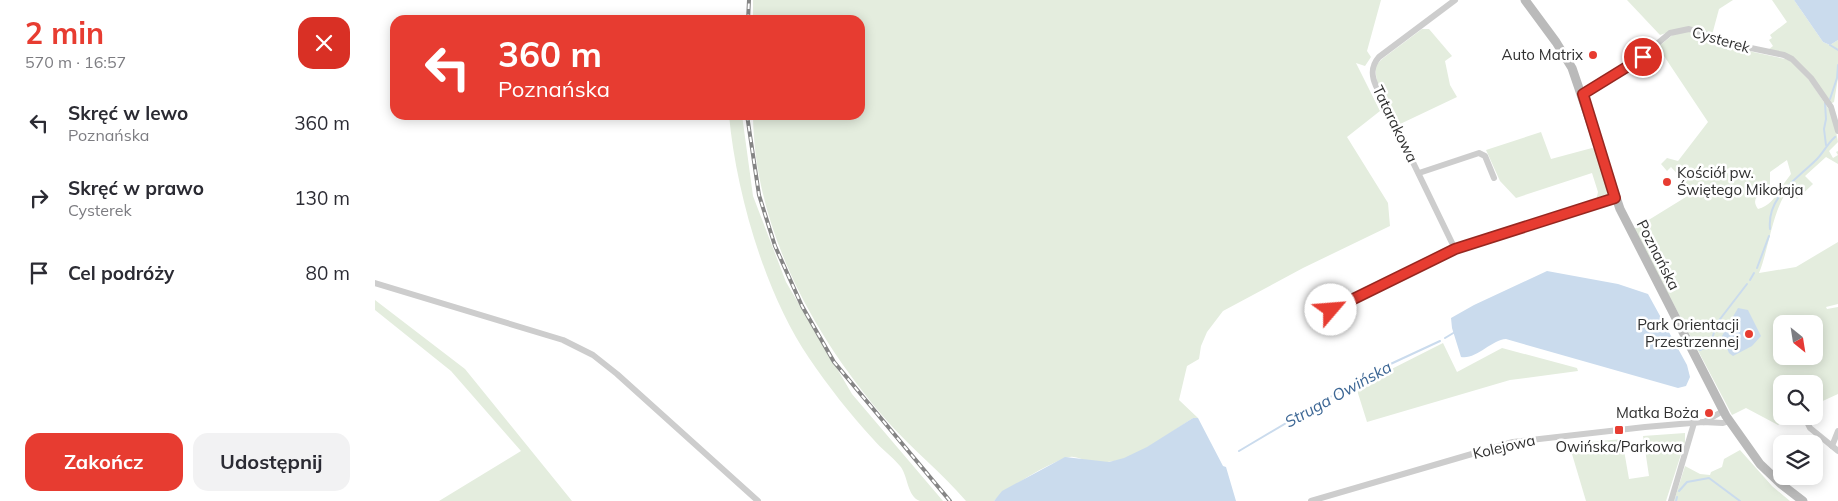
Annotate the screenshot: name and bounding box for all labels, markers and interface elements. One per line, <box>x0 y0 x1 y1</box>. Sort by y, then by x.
text: 2 min <box>25 14 104 52</box>
button: close <box>298 17 350 69</box>
street label: Cysterek <box>1690 22 1753 57</box>
text: 360 m <box>498 32 602 76</box>
icon: left <box>415 35 480 100</box>
pin <box>1622 36 1664 78</box>
icon: arrive <box>1629 43 1657 71</box>
place label: Auto Matrix <box>1502 45 1583 64</box>
marker: Auto Matrix <box>1587 49 1599 61</box>
text: 570 m · 16:57 <box>25 52 126 72</box>
text: Poznańska <box>498 75 610 103</box>
street label: Tatarakowa <box>1369 82 1422 165</box>
text: Skręć w lewo <box>68 101 188 125</box>
icon: left <box>25 109 53 137</box>
text: 360 m <box>294 111 350 135</box>
text: Poznańska <box>68 125 149 145</box>
place label: Kościół pw. Świętego Mikołaja <box>1677 163 1804 199</box>
text: Skręć w prawo <box>68 176 204 200</box>
marker: Kościół pw. Świętego Mikołaja <box>1661 176 1673 188</box>
icon: right <box>25 184 53 212</box>
text: 130 m <box>294 186 350 210</box>
text: Cysterek <box>68 200 132 220</box>
street label: Poznańska <box>1633 216 1684 293</box>
icon: arrive <box>25 259 53 287</box>
text: Cel podróży <box>68 261 174 285</box>
text: 80 m <box>306 261 350 285</box>
position arrow <box>1304 283 1356 335</box>
place label: Park Orientacji Przestrzennej <box>1637 315 1739 351</box>
north arrow <box>1773 315 1823 365</box>
map controls <box>1773 315 1823 485</box>
marker: Park Orientacji Przestrzennej <box>1743 328 1755 340</box>
water label: Struga Owińska <box>1281 356 1395 432</box>
button: search <box>1773 375 1823 425</box>
place label: Matka Boża <box>1616 403 1699 422</box>
marker: Matka Boża <box>1703 407 1715 419</box>
marker: Owińska/Parkowa <box>1613 424 1625 436</box>
street label: Kolejowa <box>1471 430 1537 463</box>
button: Zakończ <box>25 433 183 491</box>
button: Udostępnij <box>193 433 350 491</box>
button: layers <box>1773 435 1823 485</box>
place label: Owińska/Parkowa <box>1555 437 1683 456</box>

